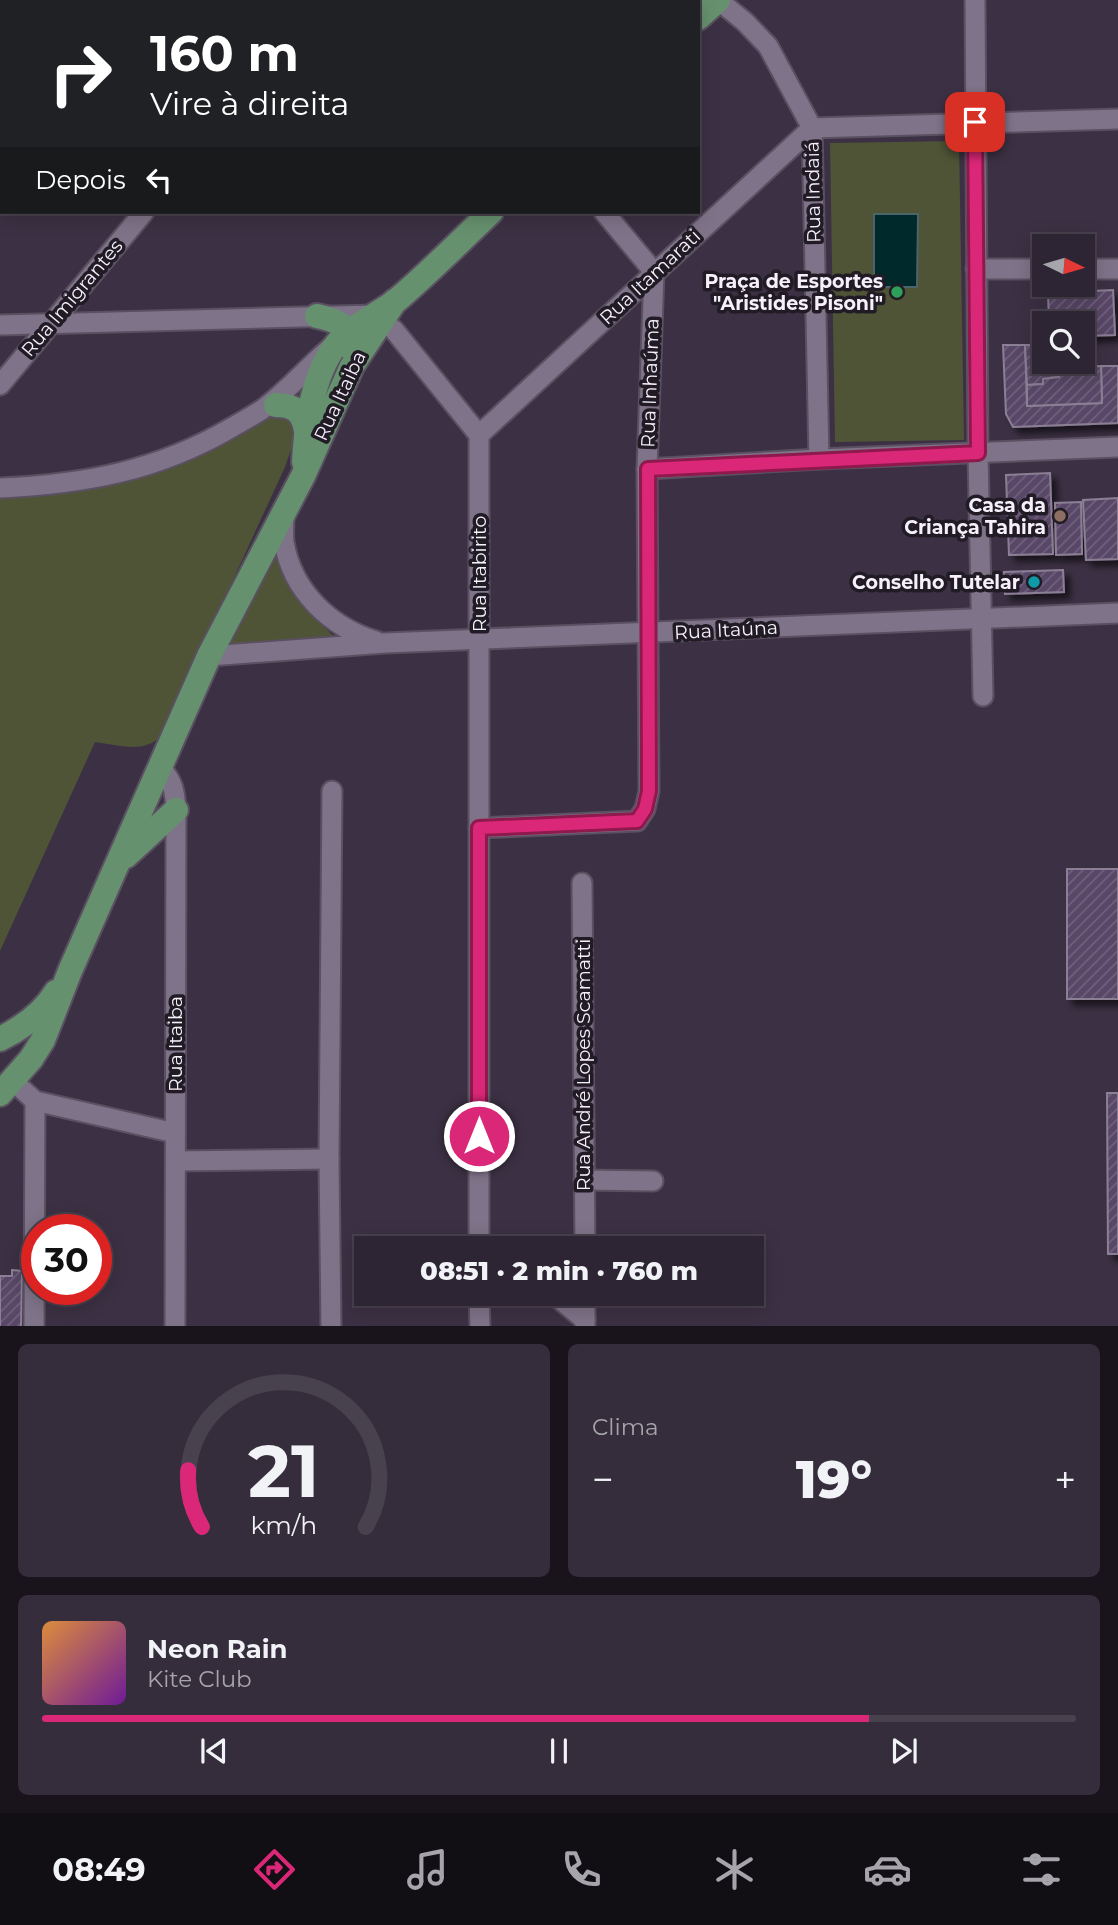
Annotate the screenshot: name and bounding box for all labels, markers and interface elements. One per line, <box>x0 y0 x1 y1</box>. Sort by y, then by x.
text: 160 m <box>150 24 299 83</box>
icon: right <box>35 28 126 119</box>
text: Vire à direita <box>150 84 349 123</box>
pin <box>945 92 1005 152</box>
icon: arrive <box>956 103 994 141</box>
street label: Rua Indaiá <box>801 141 825 243</box>
icon: left <box>140 161 178 199</box>
text: Depois <box>35 164 126 196</box>
street label: Rua Itamarati <box>595 225 705 329</box>
north arrow <box>1032 234 1096 298</box>
map controls <box>1032 234 1095 374</box>
street label: Rua Imigrantes <box>16 235 128 361</box>
place label: Praça de Esportes "Aristides Pisoni" <box>704 270 883 315</box>
marker: Praça de Esportes "Aristides Pisoni" <box>889 284 905 300</box>
button: search <box>1032 311 1095 374</box>
street label: Rua Inhaúma <box>636 318 664 448</box>
street label: Rua Itaiba <box>309 348 371 444</box>
place label: Casa da Criança Tahira <box>904 494 1046 539</box>
marker: Casa da Criança Tahira <box>1052 508 1068 524</box>
street label: Rua Itabirito <box>468 516 491 632</box>
place label: Conselho Tutelar <box>852 571 1020 594</box>
marker: Conselho Tutelar <box>1026 574 1042 590</box>
street label: Rua Itaúna <box>674 616 778 644</box>
street label: Rua André Lopes Scamatti <box>572 939 595 1191</box>
street label: Rua Itaiba <box>164 996 187 1092</box>
position arrow <box>442 1099 516 1173</box>
speed limit sign: 30 <box>21 1214 112 1305</box>
text: 08:51 · 2 min · 760 m <box>420 1255 698 1287</box>
text: Clima <box>592 1413 659 1441</box>
text: 21 <box>248 1427 320 1515</box>
text: 19° <box>796 1448 872 1511</box>
text: − <box>592 1456 614 1503</box>
text: + <box>1054 1456 1076 1503</box>
text: km/h <box>251 1509 317 1539</box>
text: Neon Rain <box>147 1633 288 1665</box>
text: Kite Club <box>147 1665 252 1693</box>
icon: previous <box>195 1732 233 1770</box>
icon: pause <box>540 1732 578 1770</box>
icon: next <box>885 1732 923 1770</box>
icon: directions <box>250 1845 299 1894</box>
icon: music <box>403 1845 452 1894</box>
icon: phone <box>557 1845 606 1894</box>
icon: climate <box>710 1845 759 1894</box>
icon: car <box>863 1845 912 1894</box>
icon: filters <box>1017 1845 1066 1894</box>
text: 08:49 <box>52 1850 146 1889</box>

